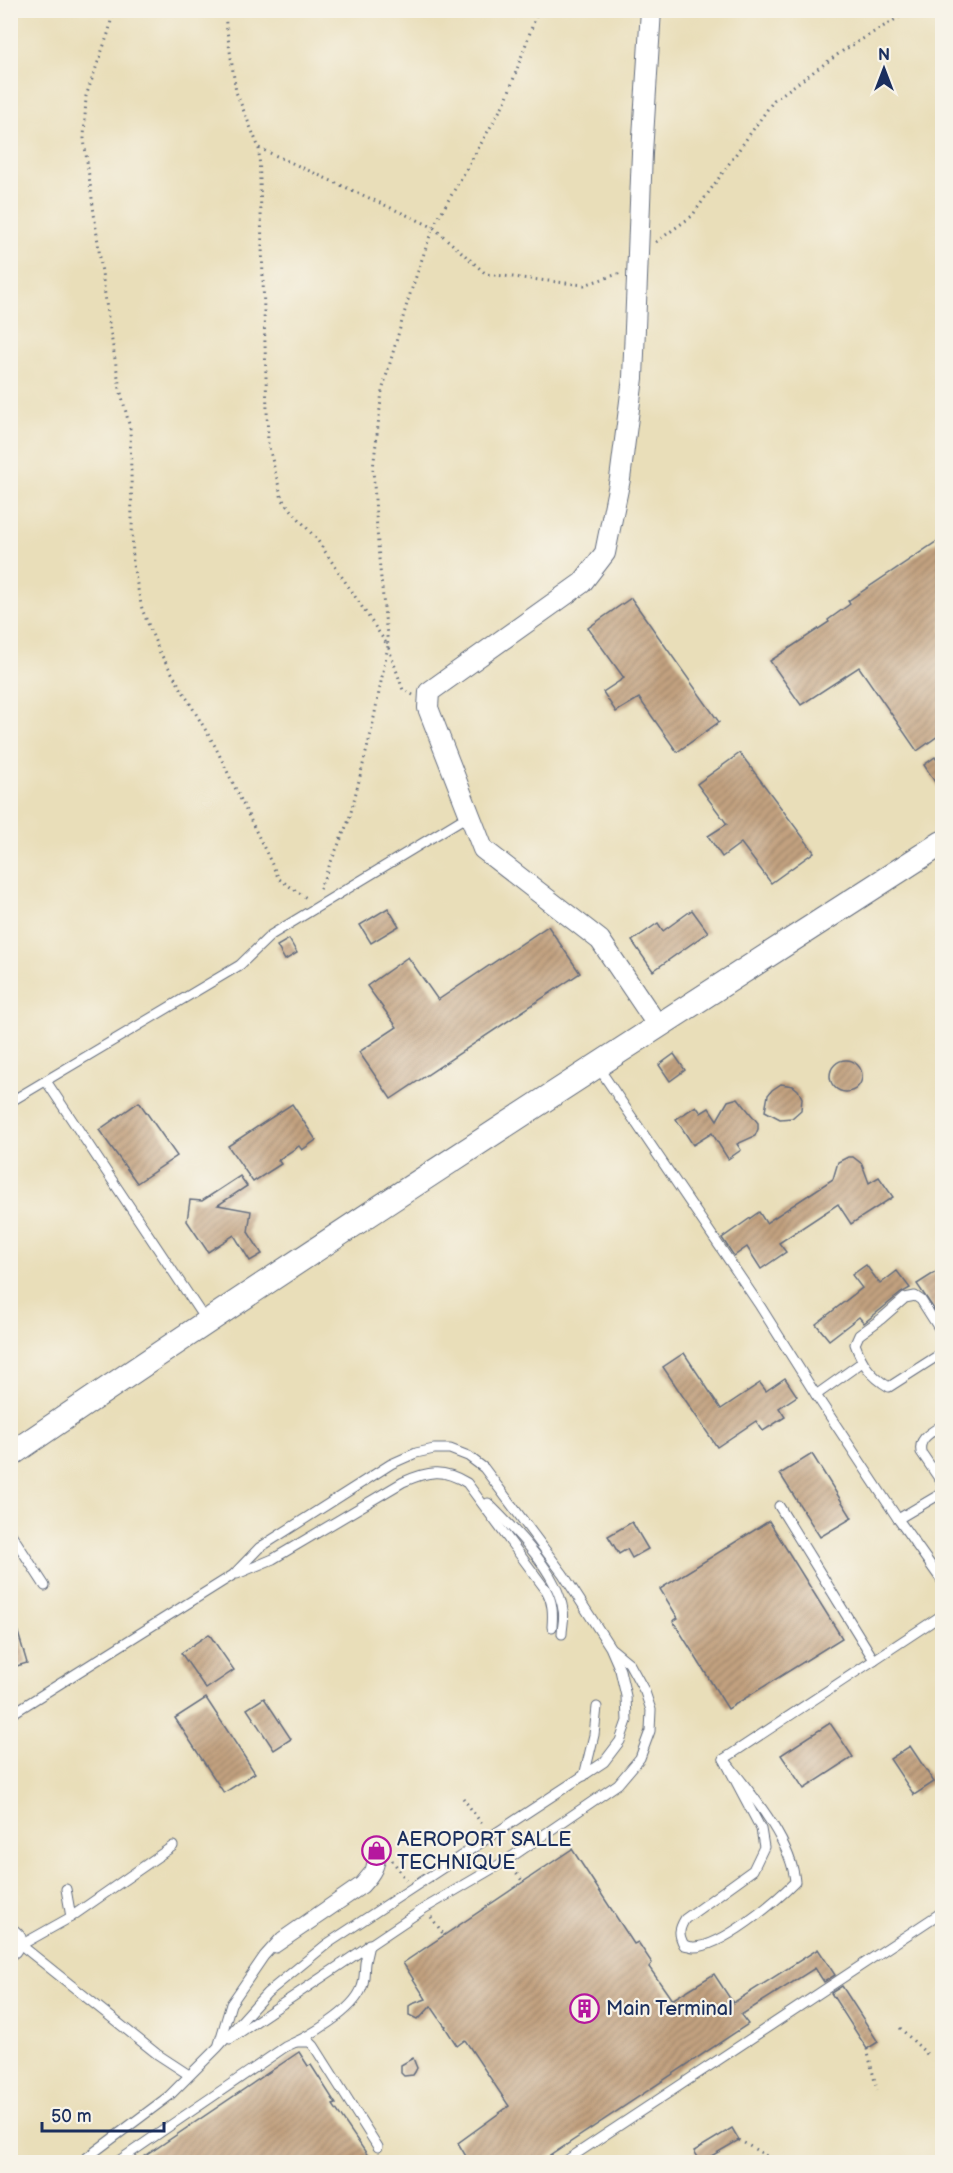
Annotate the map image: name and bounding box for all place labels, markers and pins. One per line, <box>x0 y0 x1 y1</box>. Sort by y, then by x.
place label: AEROPORT SALLE TECHNIQUE <box>397 1828 571 1875</box>
shop icon: AEROPORT SALLE TECHNIQUE <box>360 1835 392 1867</box>
building icon: Main Terminal <box>569 1993 601 2025</box>
place label: Main Terminal <box>606 1997 733 2021</box>

